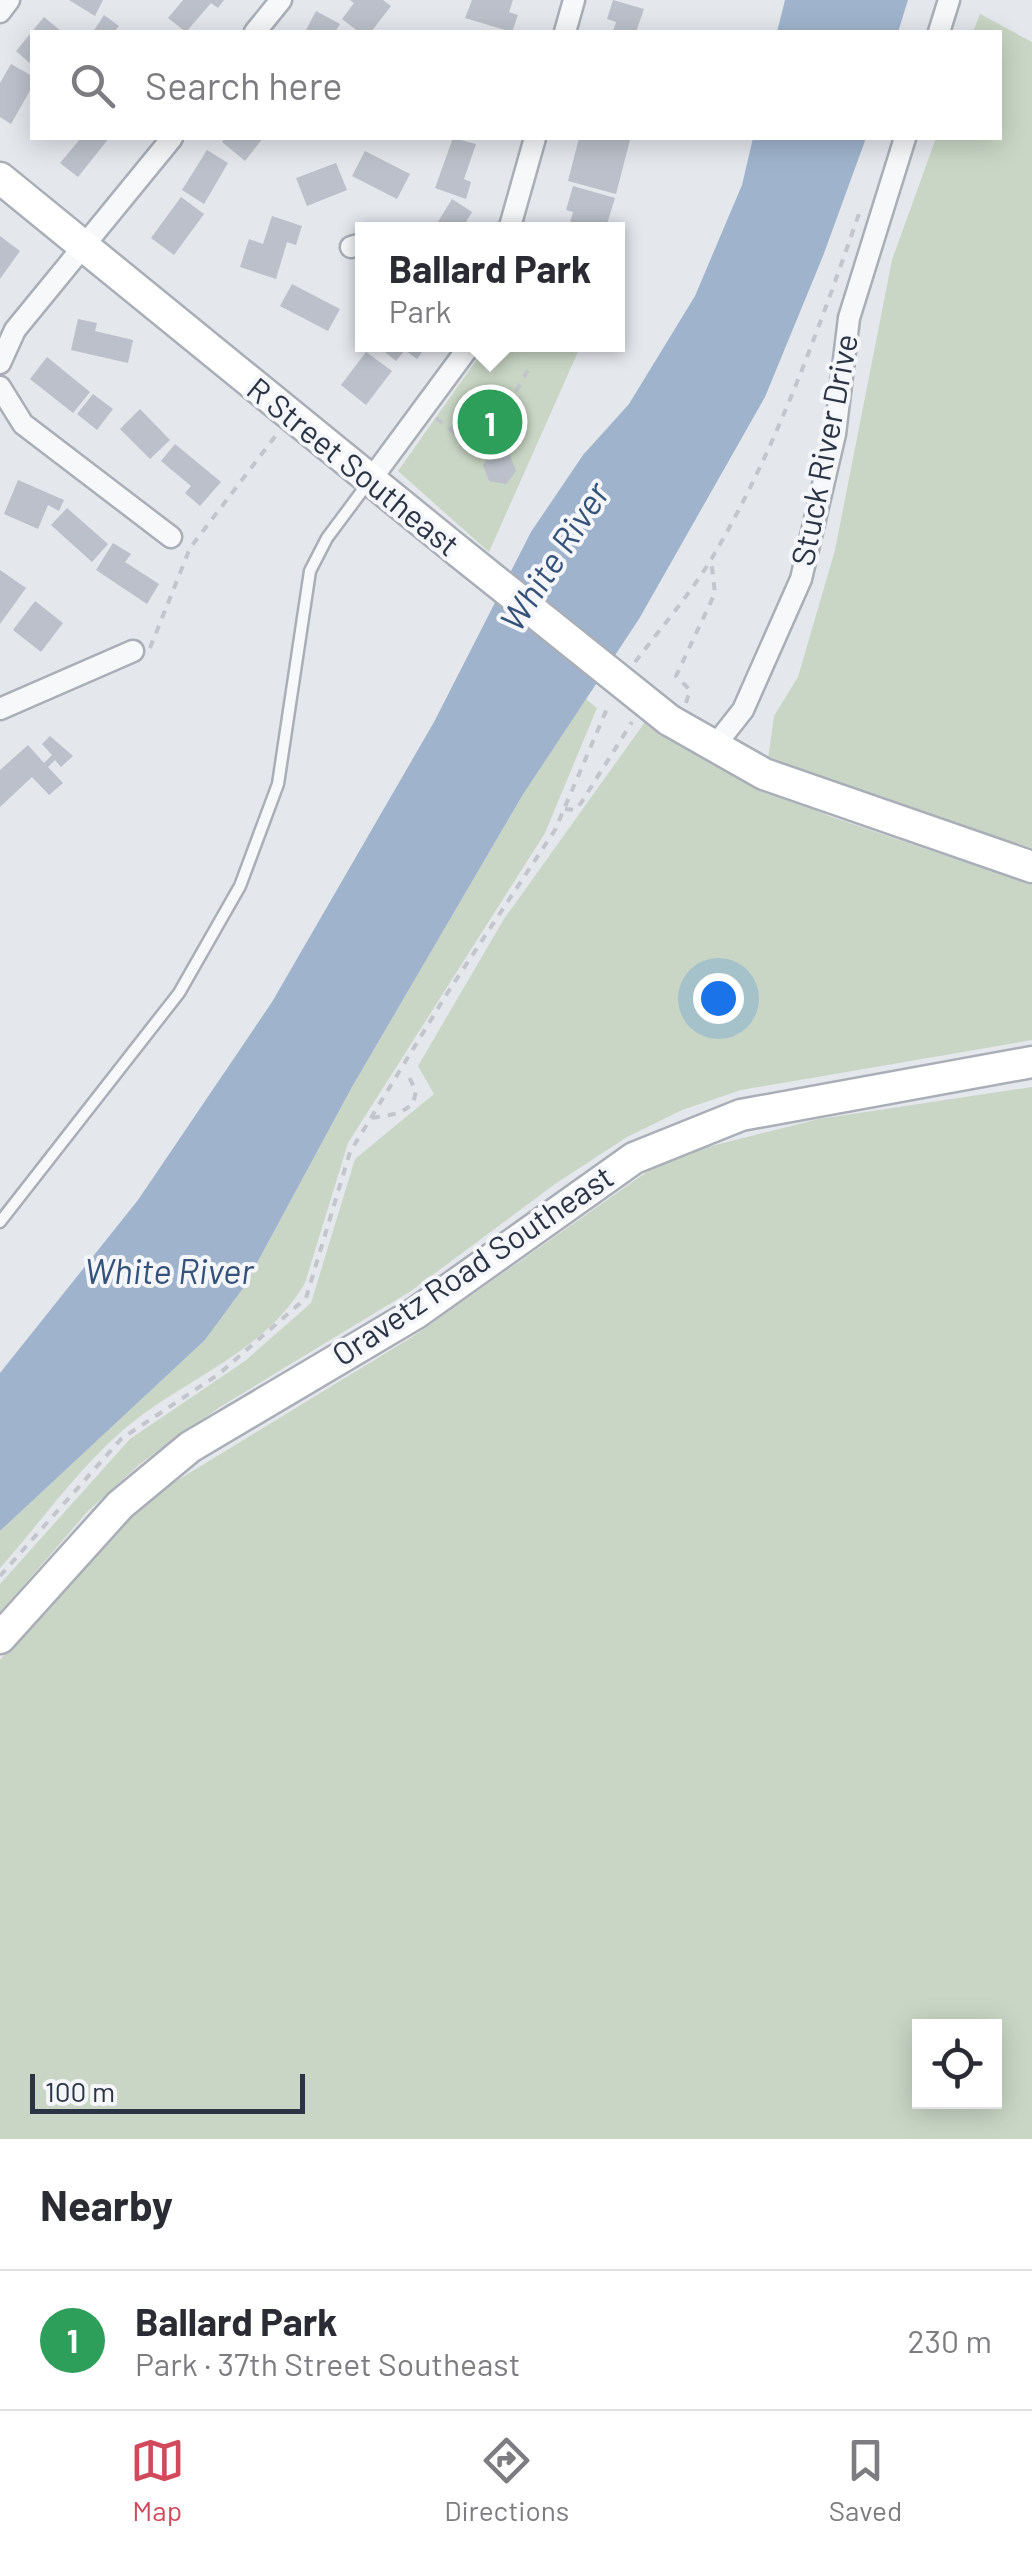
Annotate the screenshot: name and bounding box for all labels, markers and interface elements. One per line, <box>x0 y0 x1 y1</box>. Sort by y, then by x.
search box <box>30 30 1002 140</box>
icon: search <box>65 58 120 113</box>
text: Search here <box>145 62 343 108</box>
popup <box>355 222 625 352</box>
text: Ballard Park <box>389 245 591 291</box>
text: Park <box>389 291 452 329</box>
street label: Stuck River Drive <box>782 330 864 569</box>
street label: R Street Southeast <box>241 368 468 563</box>
pin: 1 <box>458 384 522 460</box>
water label: White River <box>490 472 618 638</box>
your location <box>693 973 744 1024</box>
street label: Oravetz Road Southeast <box>324 1156 620 1373</box>
water label: White River <box>85 1249 255 1291</box>
map controls <box>912 2019 1002 2109</box>
button: locate <box>912 2019 1002 2109</box>
scale bar <box>30 2069 305 2114</box>
text: 100 m <box>45 2074 115 2108</box>
text: Nearby <box>40 2179 173 2229</box>
text: Ballard Park <box>135 2298 338 2344</box>
text: 1 <box>67 2321 78 2359</box>
text: 230 m <box>908 2321 992 2359</box>
text: Park · 37th Street Southeast <box>135 2344 520 2382</box>
tab: Map <box>130 2433 185 2527</box>
tab: Directions <box>444 2433 569 2527</box>
tab: Saved <box>829 2433 902 2527</box>

